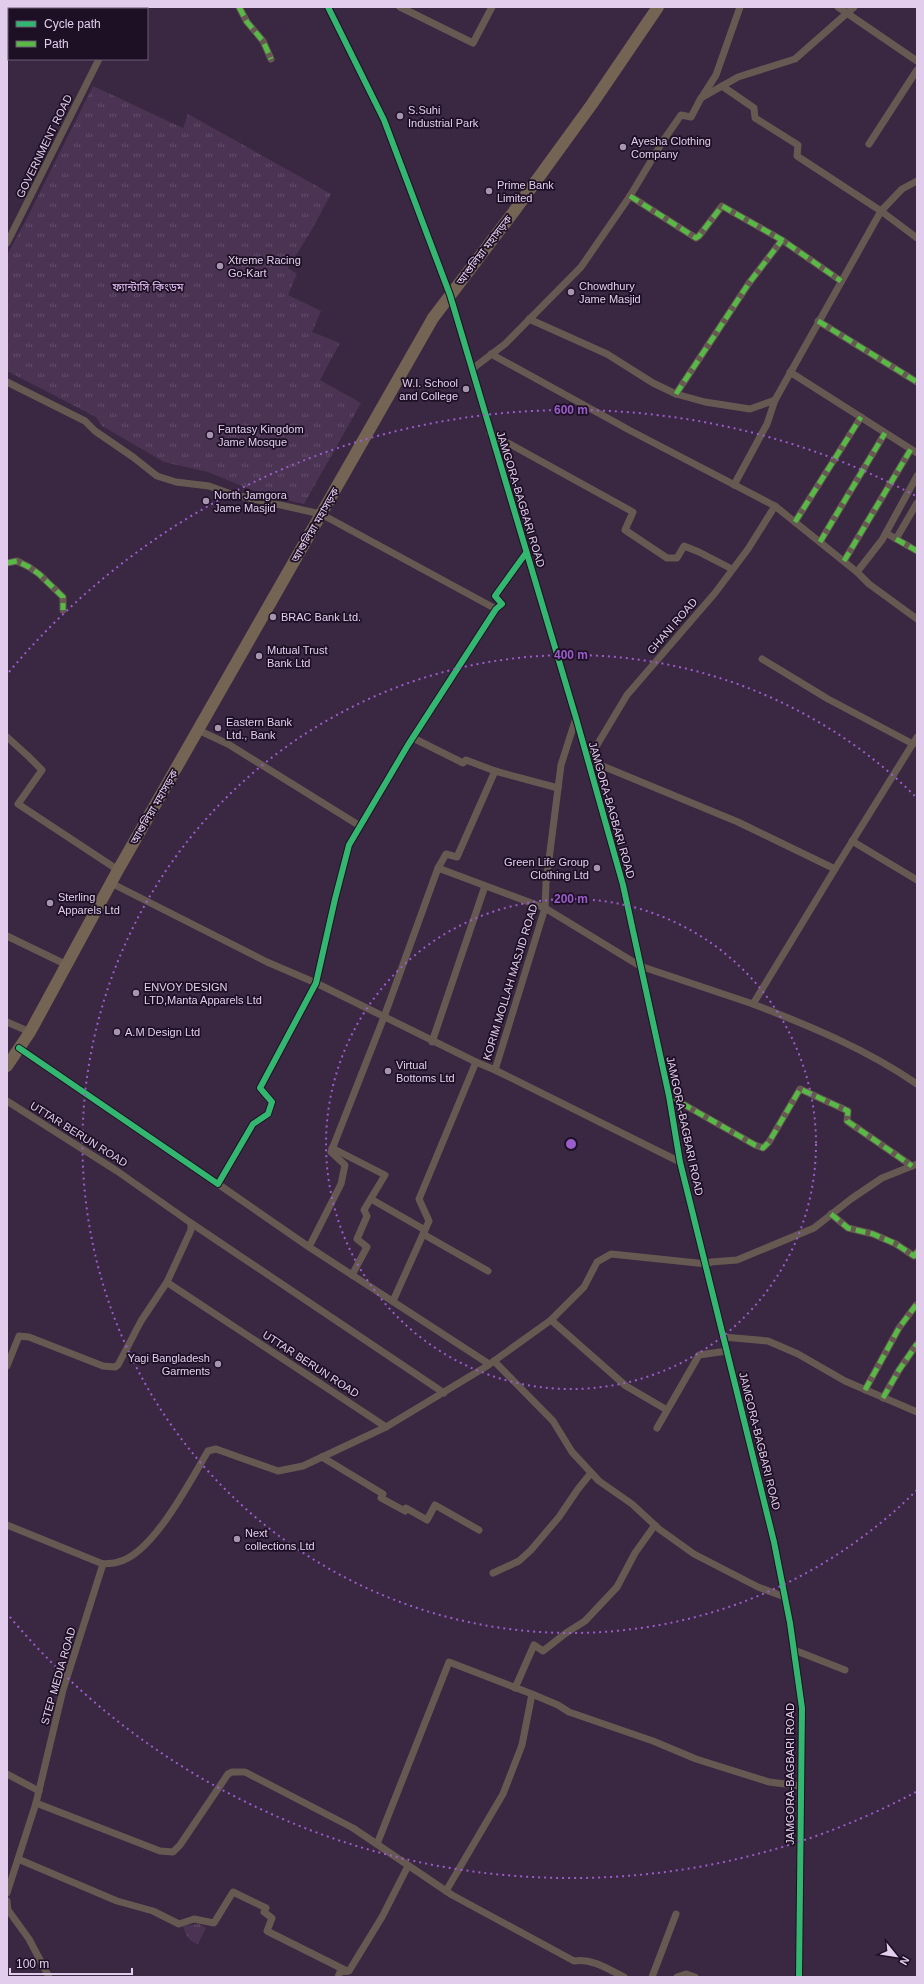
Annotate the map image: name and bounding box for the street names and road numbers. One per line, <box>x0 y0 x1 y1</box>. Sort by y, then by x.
street label: GOVERNMENT ROAD <box>14 92 74 200</box>
street label: আশুলিয়া মহাসড়ক <box>453 213 514 288</box>
street label: JAMGORA-BAGBARI ROAD <box>495 429 547 569</box>
street label: আশুলিয়া মহাসড়ক <box>288 486 341 565</box>
street label: GHANI ROAD <box>645 596 699 656</box>
street label: JAMGORA-BAGBARI ROAD <box>587 740 637 880</box>
street label: আশুলিয়া মহাসড়ক <box>127 768 180 847</box>
street label: KORIM MOLLAH MASJID ROAD <box>480 902 540 1061</box>
street label: JAMGORA-BAGBARI ROAD <box>664 1055 706 1197</box>
street label: UTTAR BERUN ROAD <box>28 1099 130 1169</box>
street label: UTTAR BERUN ROAD <box>261 1328 361 1400</box>
street label: JAMGORA-BAGBARI ROAD <box>737 1371 783 1511</box>
street label: STEP MEDIA ROAD <box>38 1626 78 1726</box>
street label: JAMGORA-BAGBARI ROAD <box>784 1703 796 1845</box>

